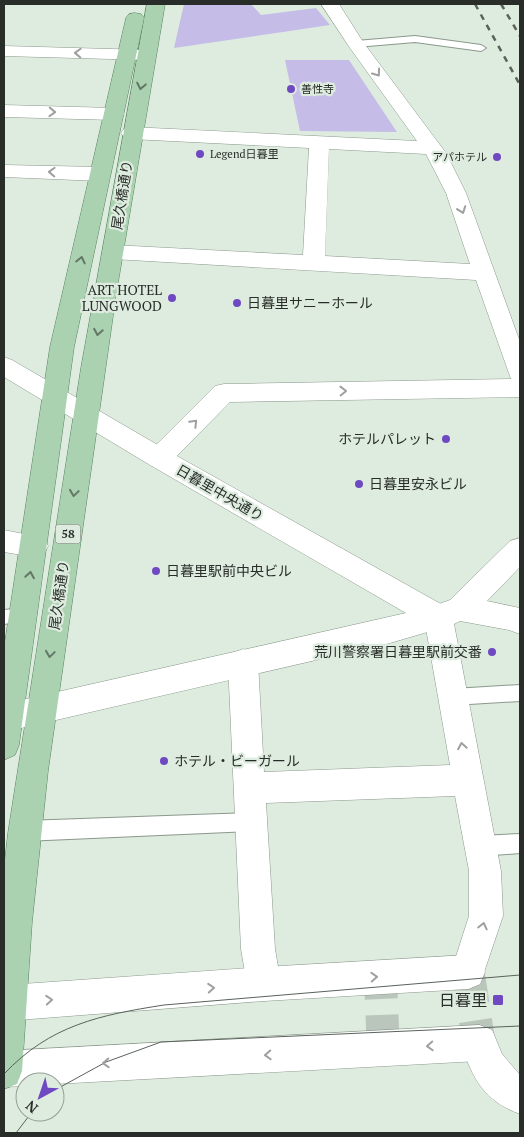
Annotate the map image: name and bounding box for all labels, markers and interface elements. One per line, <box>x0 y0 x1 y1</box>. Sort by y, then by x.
one-way arrow <box>74 48 82 58</box>
one-way arrow <box>371 67 380 77</box>
one-way arrow <box>136 82 146 90</box>
place label: 善性寺 <box>301 82 334 96</box>
marker: 善性寺 <box>285 83 297 95</box>
one-way arrow <box>49 107 57 118</box>
place label: Legend日暮里 <box>210 147 279 161</box>
marker: Legend日暮里 <box>194 148 206 160</box>
place label: アパホテル <box>432 150 487 164</box>
marker: アパホテル <box>491 151 503 163</box>
street label: 尾久橋通り <box>107 159 136 231</box>
one-way arrow <box>48 167 56 178</box>
one-way arrow <box>456 205 466 214</box>
one-way arrow <box>75 255 86 264</box>
place label: ART HOTEL LUNGWOOD <box>82 280 162 315</box>
marker: ART HOTEL LUNGWOOD <box>166 292 178 304</box>
place label: 日暮里サニーホール <box>247 293 373 312</box>
marker: 日暮里サニーホール <box>231 297 243 309</box>
one-way arrow <box>94 328 104 337</box>
one-way arrow <box>340 386 348 396</box>
one-way arrow <box>188 420 197 429</box>
place label: ホテルパレット <box>338 429 436 448</box>
marker: ホテルパレット <box>440 433 452 445</box>
street label: 日暮里中央通り <box>173 460 267 525</box>
place label: 日暮里安永ビル <box>369 474 467 493</box>
marker: 日暮里安永ビル <box>353 478 365 490</box>
one-way arrow <box>69 489 79 497</box>
road number: 58 <box>56 524 80 544</box>
street label: 尾久橋通り <box>44 559 73 631</box>
place label: 日暮里駅前中央ビル <box>166 561 292 580</box>
marker: 日暮里駅前中央ビル <box>150 565 162 577</box>
one-way arrow <box>24 571 34 580</box>
place label: 荒川警察署日暮里駅前交番 <box>314 642 482 661</box>
marker: 荒川警察署日暮里駅前交番 <box>486 646 498 658</box>
one-way arrow <box>46 649 56 658</box>
one-way arrow <box>458 742 468 751</box>
place label: ホテル・ビーガール <box>174 751 300 770</box>
marker: ホテル・ビーガール <box>158 755 170 767</box>
one-way arrow <box>477 921 488 930</box>
one-way arrow <box>370 972 378 983</box>
one-way arrow <box>208 982 216 993</box>
place label: 日暮里 <box>439 989 487 1011</box>
marker: 日暮里 <box>491 993 505 1007</box>
one-way arrow <box>46 995 54 1006</box>
one-way arrow <box>426 1041 434 1052</box>
one-way arrow <box>264 1049 272 1060</box>
one-way arrow <box>102 1058 110 1069</box>
north arrow <box>15 1072 65 1122</box>
text: N <box>21 1096 41 1118</box>

